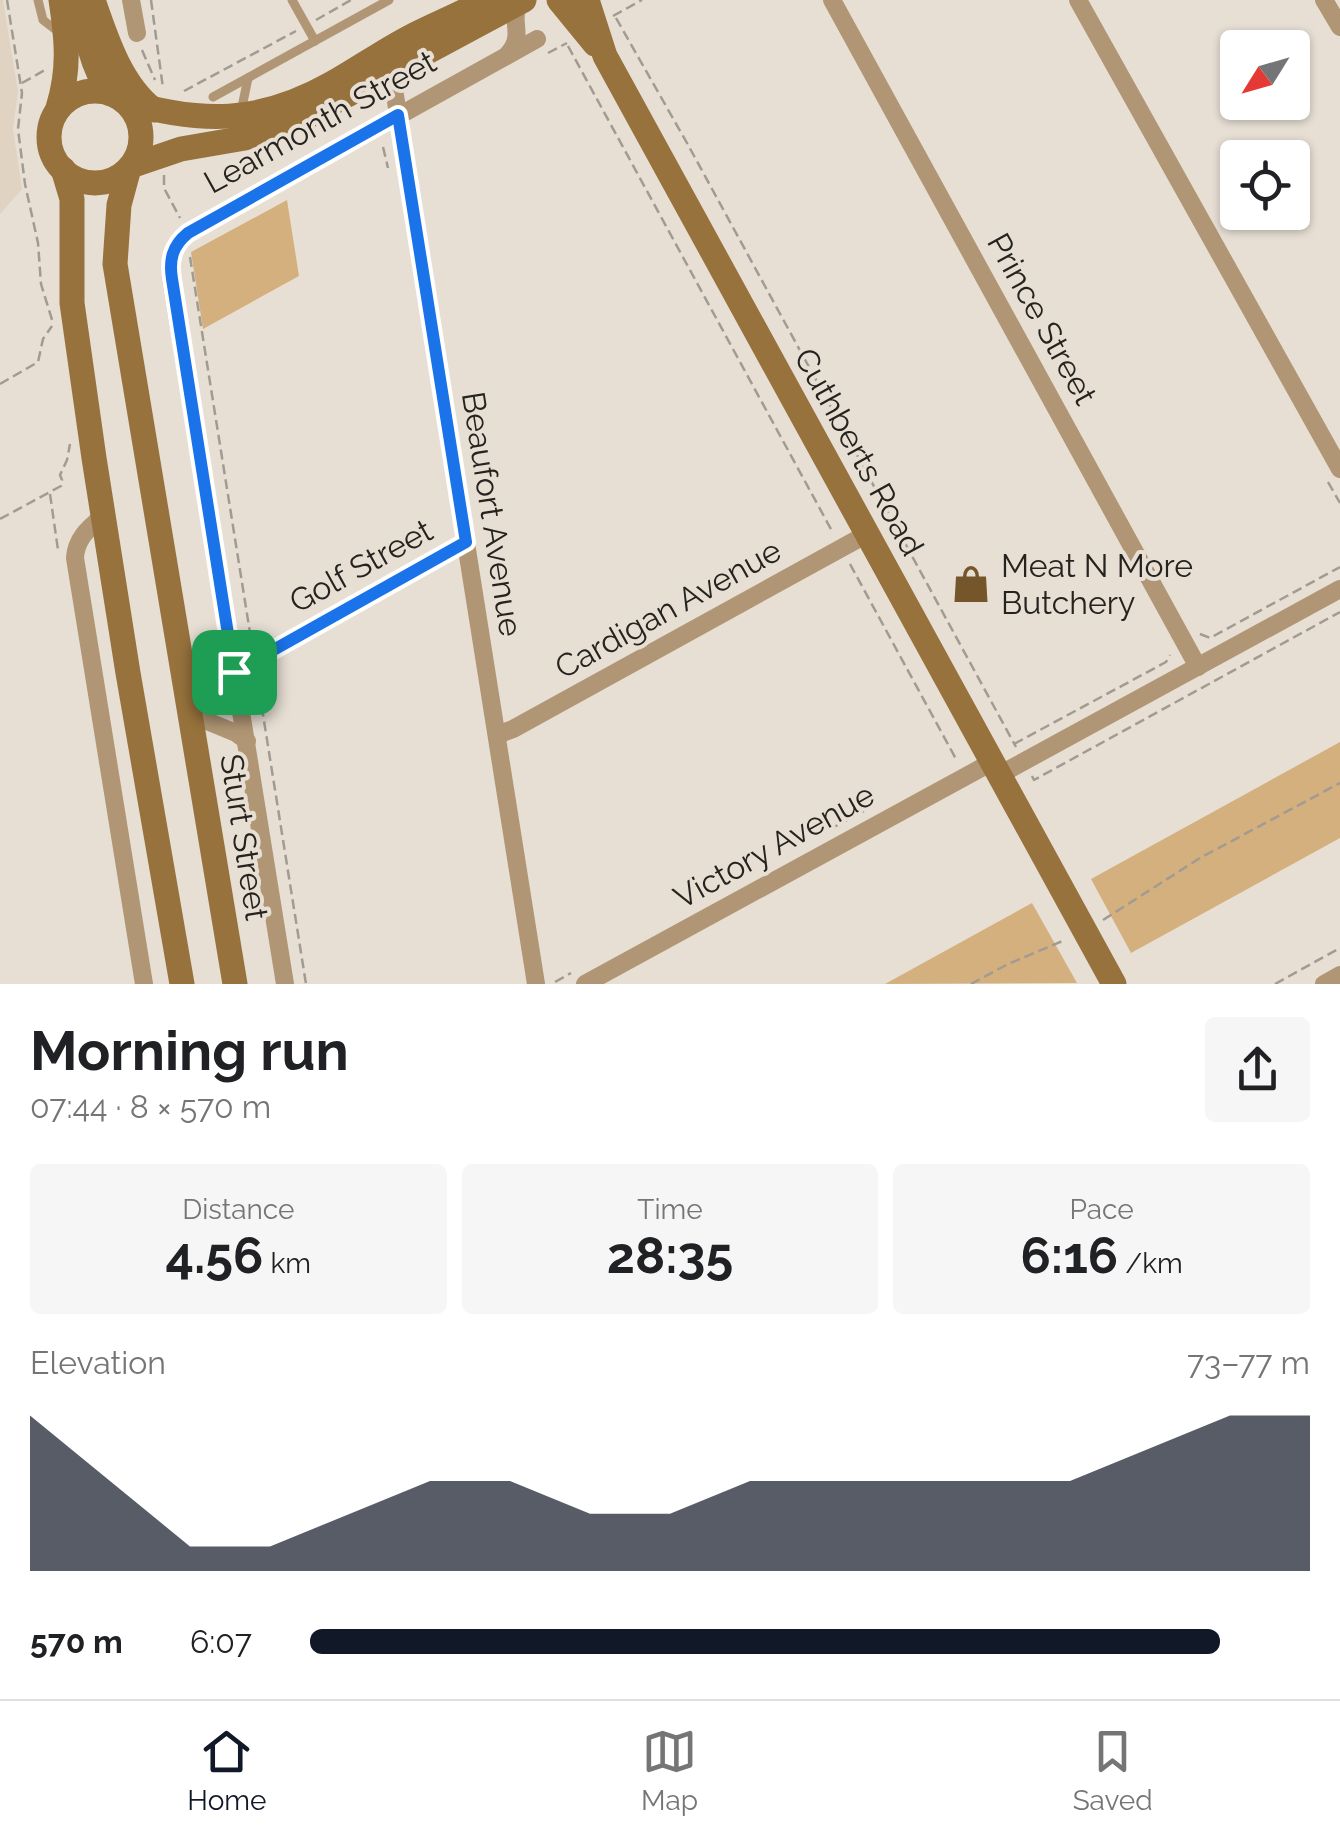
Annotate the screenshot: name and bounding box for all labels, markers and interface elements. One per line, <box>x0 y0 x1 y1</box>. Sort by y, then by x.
north arrow <box>1220 30 1310 120</box>
map controls <box>1220 30 1310 230</box>
street label: Learmonth Street <box>198 42 442 201</box>
button: locate <box>1220 140 1310 230</box>
street label: Prince Street <box>980 227 1105 411</box>
street label: Cuthberts Road <box>787 342 932 562</box>
street label: Beaufort Avenue <box>455 389 530 639</box>
street label: Golf Street <box>283 511 439 620</box>
street label: Cardigan Avenue <box>548 531 787 686</box>
place label: Meat N More Butchery <box>1001 547 1193 621</box>
shop icon: Meat N More Butchery <box>950 563 992 605</box>
pin <box>192 630 277 715</box>
icon: arrive <box>207 645 262 700</box>
street label: Sturt Street <box>213 751 276 923</box>
street label: Victory Avenue <box>667 775 880 916</box>
button: share <box>1205 1017 1310 1122</box>
text: Morning run <box>30 1018 349 1083</box>
text: 07:44 · 8 × 570 m <box>30 1088 271 1125</box>
text: Distance <box>182 1193 294 1226</box>
text: Time <box>637 1193 703 1226</box>
text: Pace <box>1070 1193 1134 1226</box>
text: 4.56 <box>166 1226 263 1285</box>
text: 28:35 <box>607 1226 733 1285</box>
text: 6:16 <box>1020 1226 1118 1285</box>
text: km <box>263 1247 311 1280</box>
text: /km <box>1118 1247 1183 1280</box>
text: Elevation <box>30 1344 166 1381</box>
text: 73–77 m <box>1187 1344 1310 1381</box>
text: 570 m <box>30 1623 123 1660</box>
text: 6:07 <box>190 1623 252 1660</box>
tab: Home <box>187 1724 267 1817</box>
tab: Map <box>641 1724 698 1817</box>
tab: Saved <box>1073 1724 1153 1817</box>

